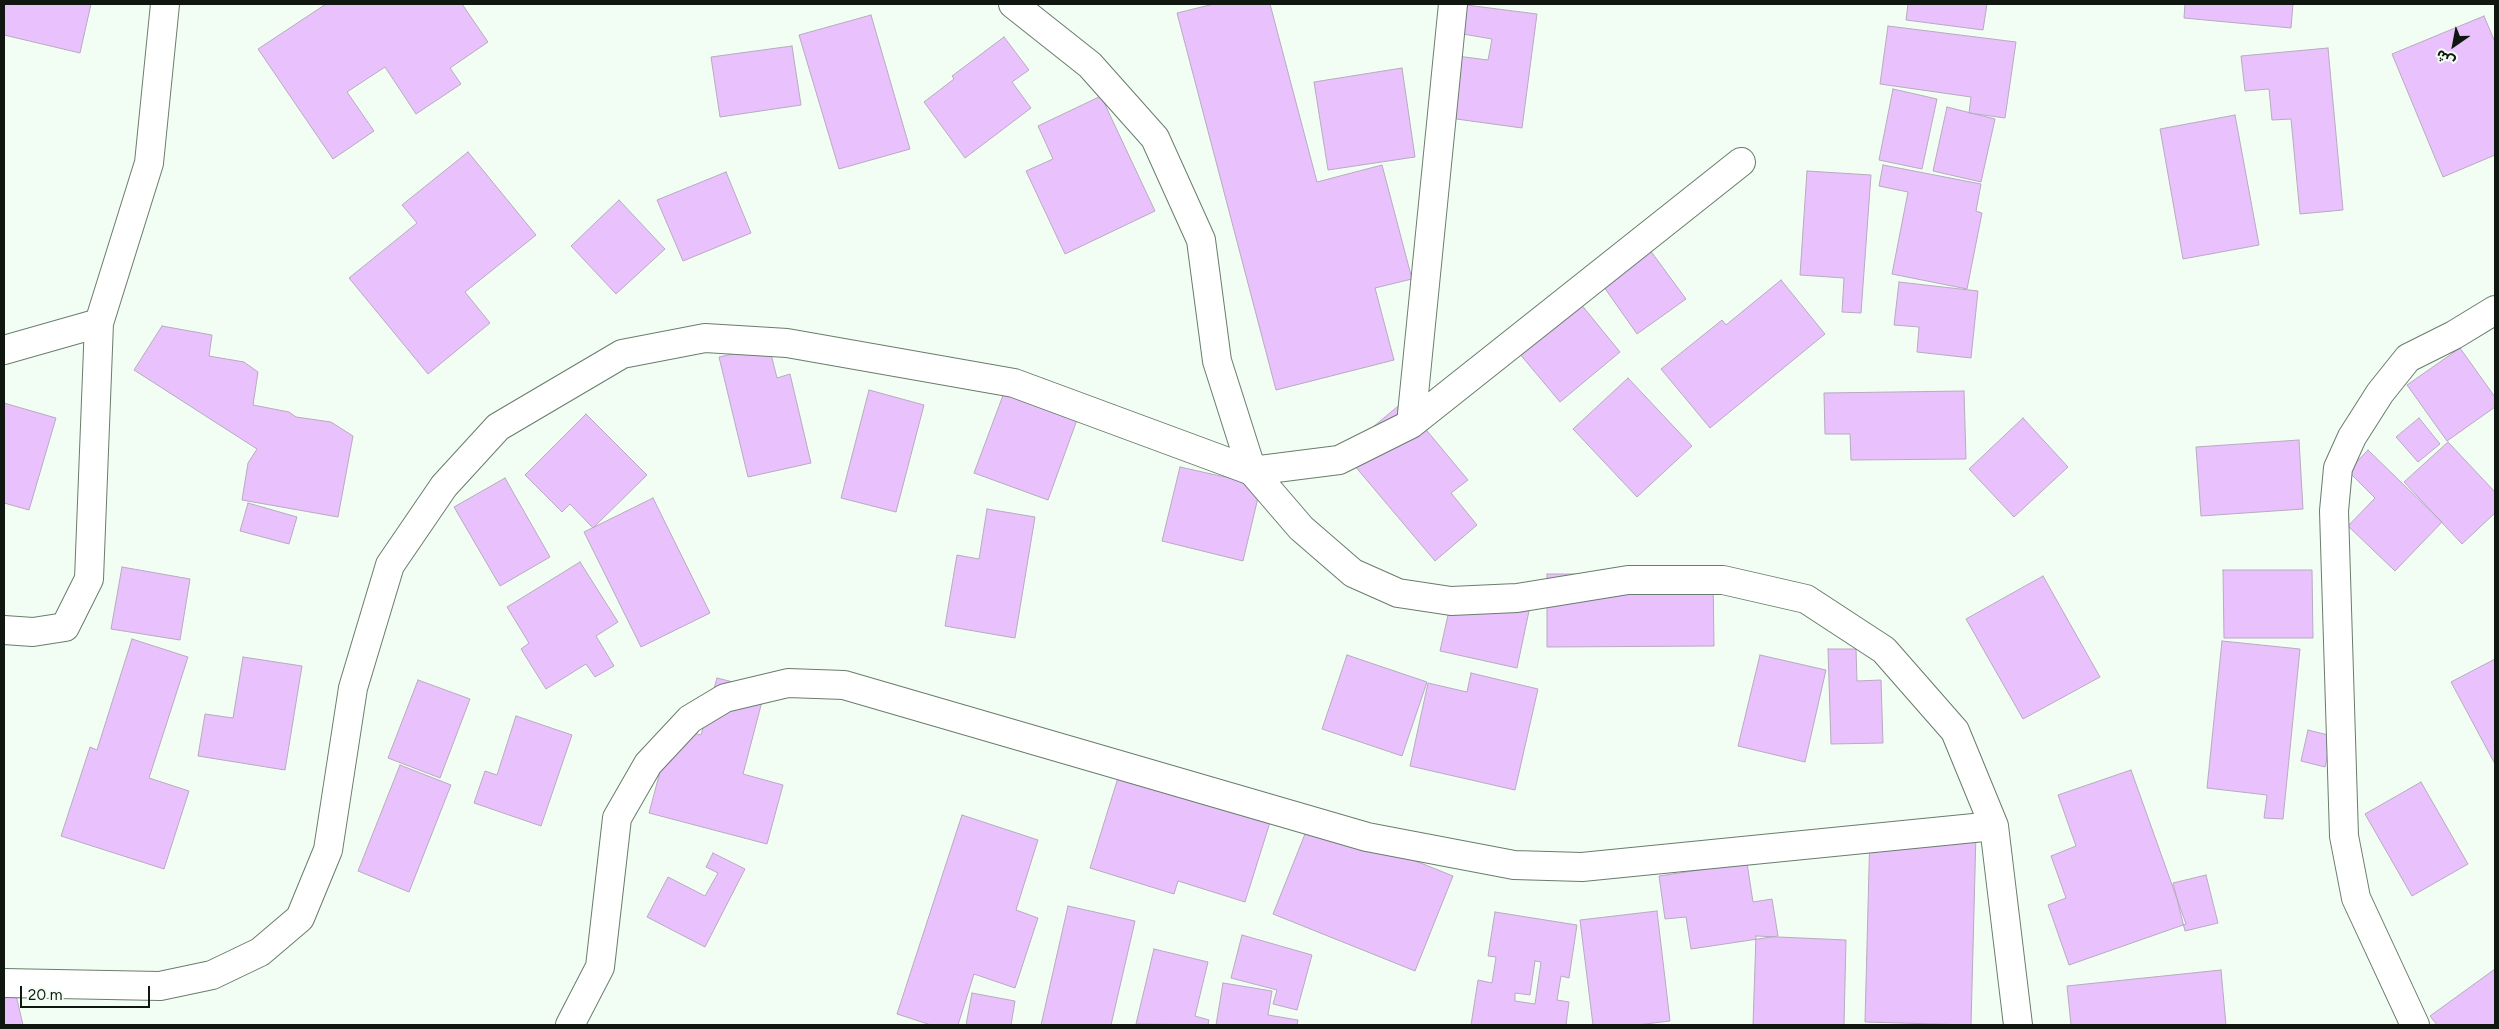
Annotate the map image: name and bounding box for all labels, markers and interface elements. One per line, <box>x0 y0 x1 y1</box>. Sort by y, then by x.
north arrow <box>2429 20 2479 70</box>
text: ش <box>2433 46 2458 70</box>
scale bar <box>22 976 152 1008</box>
text: 20 m <box>28 986 62 1004</box>

